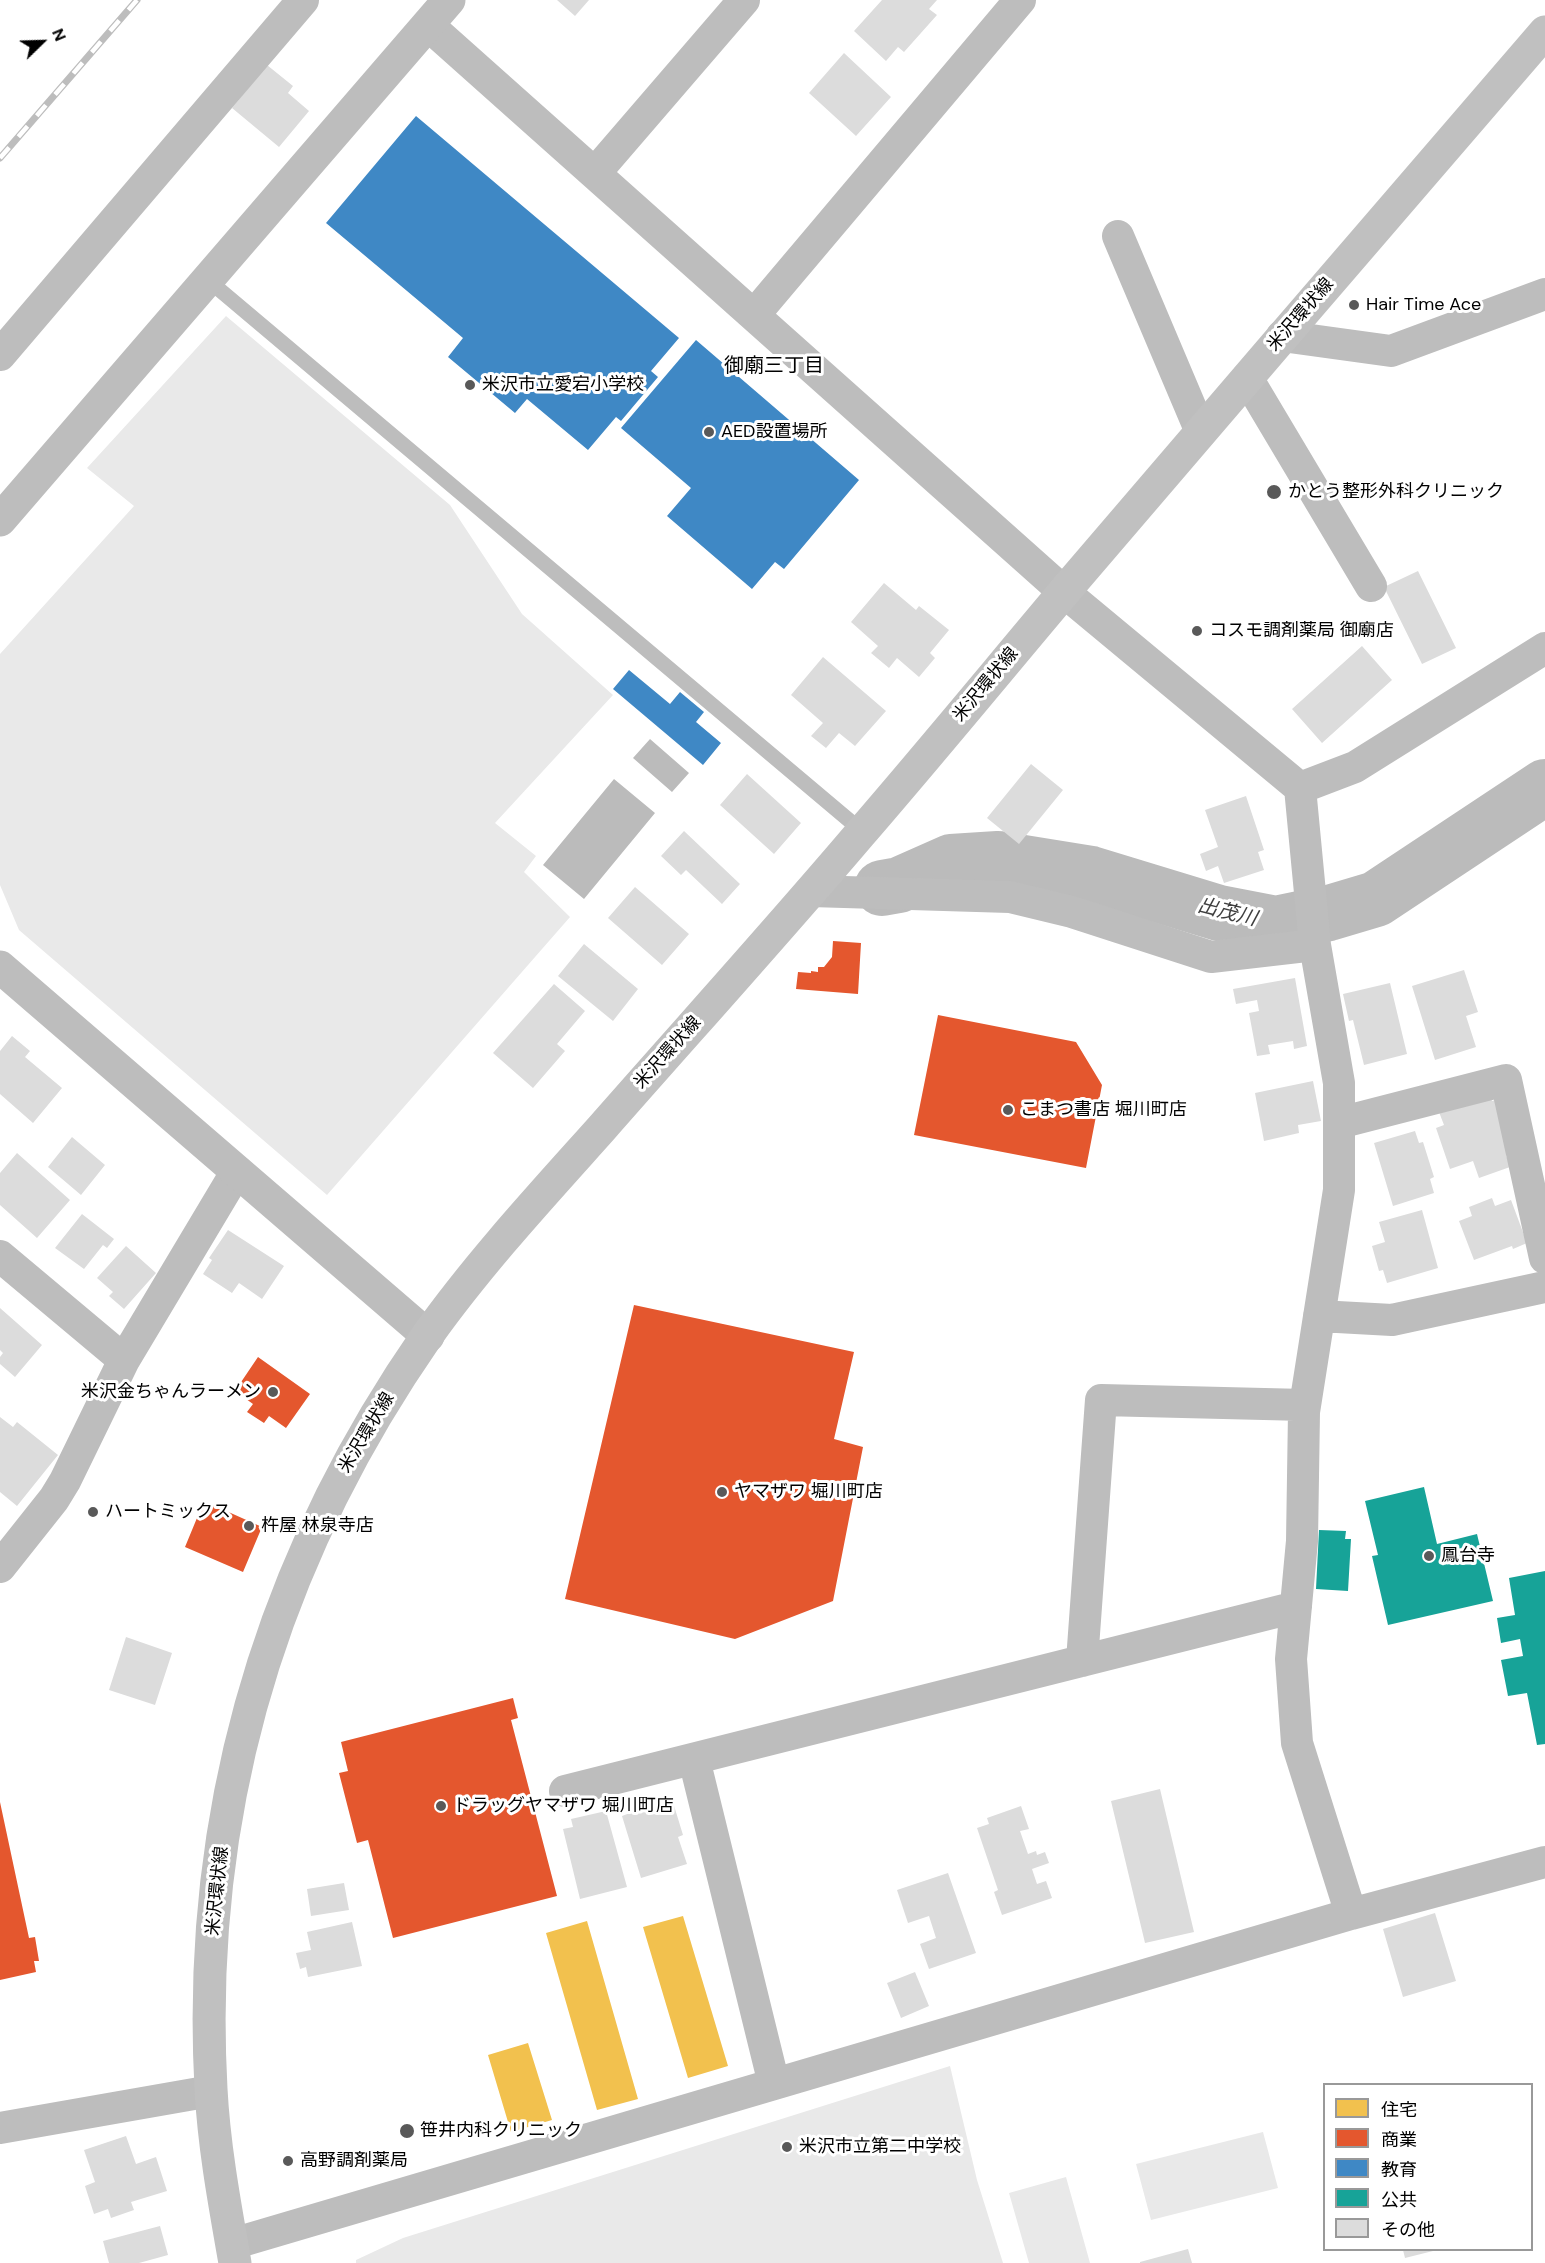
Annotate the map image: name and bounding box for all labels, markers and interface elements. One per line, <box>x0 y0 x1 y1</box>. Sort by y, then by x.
north arrow <box>12 12 72 72</box>
text: N <box>47 25 71 44</box>
street label: 米沢環状線 <box>1263 274 1339 356</box>
place label: Hair Time Ace <box>1366 294 1481 316</box>
marker: Hair Time Ace <box>1347 298 1361 312</box>
district label: 御廟三丁目 <box>724 355 824 379</box>
place label: 米沢市立愛宕小学校 <box>482 374 644 396</box>
marker: 米沢市立愛宕小学校 <box>463 378 477 392</box>
place label: AED設置場所 <box>721 421 828 443</box>
marker: AED設置場所 <box>702 425 716 439</box>
place label: かとう整形外科クリニック <box>1288 481 1504 503</box>
marker: かとう整形外科クリニック <box>1265 483 1283 501</box>
place label: コスモ調剤薬局 御廟店 <box>1209 620 1394 642</box>
marker: コスモ調剤薬局 御廟店 <box>1190 624 1204 638</box>
street label: 米沢環状線 <box>949 644 1023 726</box>
water label: 出茂川 <box>1195 894 1259 932</box>
street label: 米沢環状線 <box>630 1012 706 1094</box>
place label: こまつ書店 堀川町店 <box>1020 1099 1187 1121</box>
marker: こまつ書店 堀川町店 <box>1001 1103 1015 1117</box>
place label: 米沢金ちゃんラーメン <box>81 1381 261 1403</box>
marker: 米沢金ちゃんラーメン <box>266 1385 280 1399</box>
street label: 米沢環状線 <box>335 1389 399 1477</box>
place label: ヤマザワ 堀川町店 <box>734 1481 883 1503</box>
marker: ヤマザワ 堀川町店 <box>715 1485 729 1499</box>
place label: ハートミックス <box>105 1501 231 1523</box>
marker: ハートミックス <box>86 1505 100 1519</box>
place label: 杵屋 林泉寺店 <box>261 1515 374 1537</box>
marker: 杵屋 林泉寺店 <box>242 1519 256 1533</box>
place label: 鳳台寺 <box>1441 1545 1495 1567</box>
marker: 鳳台寺 <box>1422 1549 1436 1563</box>
place label: ドラッグヤマザワ 堀川町店 <box>453 1795 674 1817</box>
marker: ドラッグヤマザワ 堀川町店 <box>434 1799 448 1813</box>
street label: 米沢環状線 <box>203 1845 233 1937</box>
legend <box>1323 2083 1533 2251</box>
text: 住宅 <box>1381 2098 1417 2122</box>
place label: 笹井内科クリニック <box>420 2120 582 2142</box>
marker: 笹井内科クリニック <box>398 2122 416 2140</box>
text: 商業 <box>1381 2128 1417 2152</box>
place label: 米沢市立第二中学校 <box>799 2136 961 2158</box>
marker: 米沢市立第二中学校 <box>780 2140 794 2154</box>
place label: 高野調剤薬局 <box>300 2150 408 2172</box>
marker: 高野調剤薬局 <box>281 2154 295 2168</box>
text: 教育 <box>1381 2158 1417 2182</box>
text: 公共 <box>1381 2188 1417 2212</box>
text: その他 <box>1381 2218 1435 2242</box>

